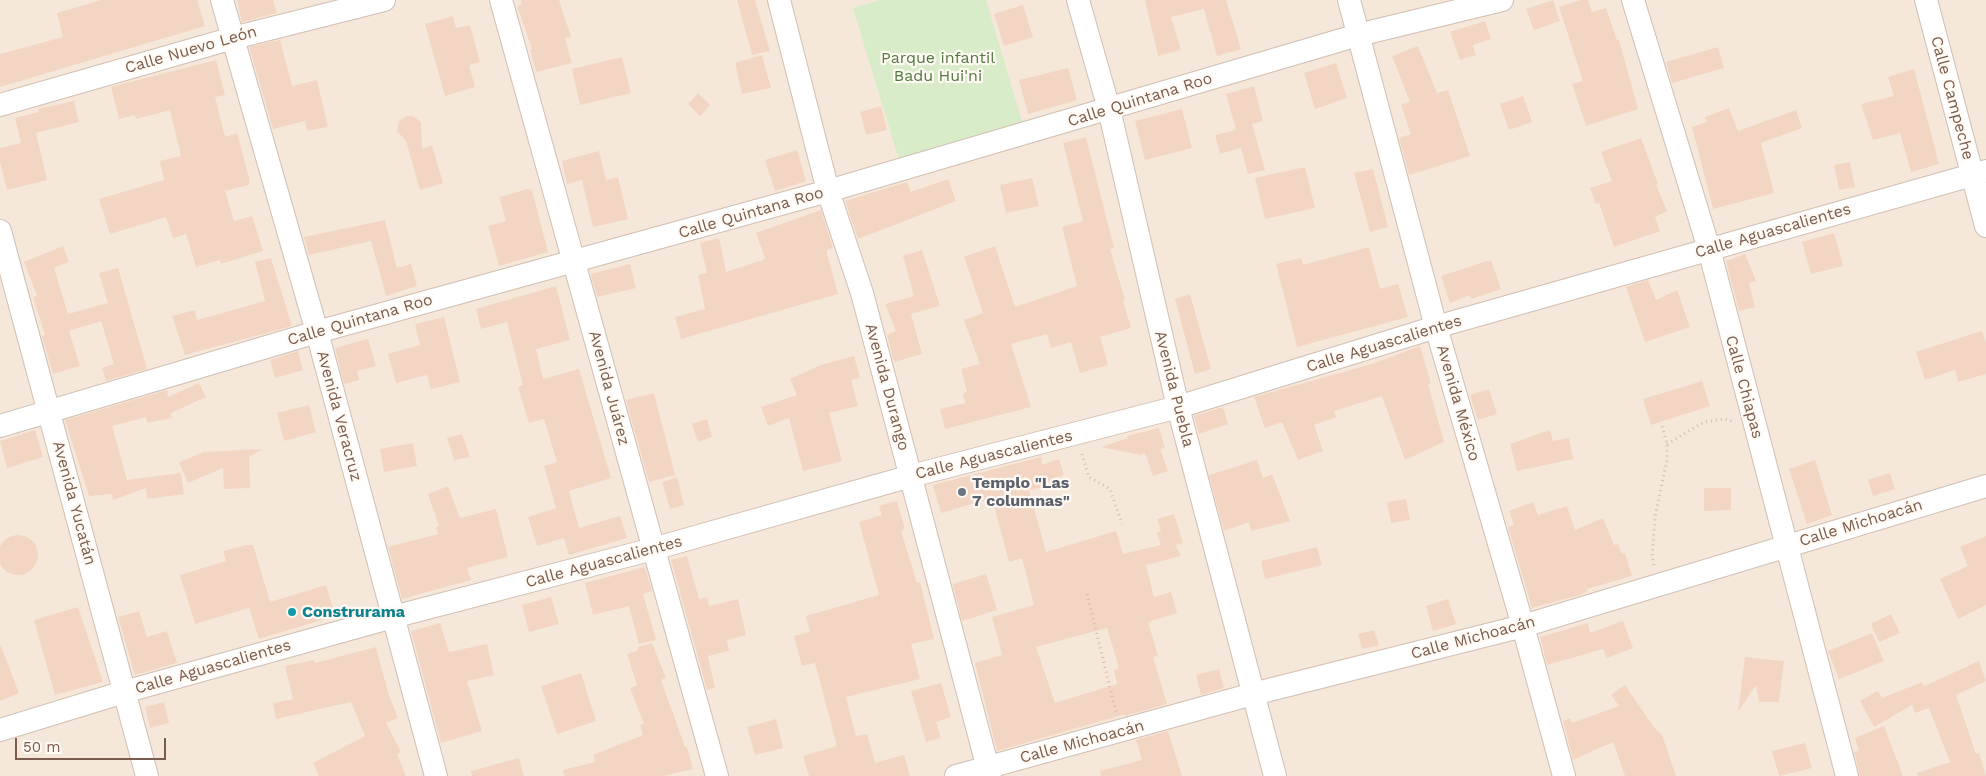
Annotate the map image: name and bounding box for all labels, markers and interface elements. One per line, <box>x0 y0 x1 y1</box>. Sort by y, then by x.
street label: Calle Nuevo León <box>123 22 259 78</box>
street label: Calle Campeche <box>1926 34 1978 162</box>
park label: Parque infantil Badu Hui'ni <box>881 48 995 86</box>
street label: Calle Quintana Roo <box>1065 69 1215 131</box>
street label: Calle Quintana Roo <box>676 183 826 243</box>
street label: Calle Aguascalientes <box>1693 200 1853 262</box>
street label: Calle Quintana Roo <box>285 290 435 350</box>
street label: Calle Aguascalientes <box>1304 311 1464 377</box>
street label: Avenida Durango <box>861 321 913 453</box>
street label: Avenida Juárez <box>584 328 634 448</box>
street label: Avenida Puebla <box>1150 329 1198 449</box>
street label: Calle Chiapas <box>1721 333 1767 441</box>
street label: Avenida México <box>1432 343 1484 463</box>
street label: Avenida Veracruz <box>312 349 366 483</box>
street label: Calle Aguascalientes <box>913 426 1075 484</box>
street label: Avenida Yucatán <box>48 439 100 567</box>
place label: Templo "Las 7 columnas" <box>972 473 1070 511</box>
marker: Templo "Las 7 columnas" <box>956 486 968 498</box>
street label: Calle Michoacán <box>1797 495 1925 551</box>
street label: Calle Aguascalientes <box>524 532 684 592</box>
place label: Construrama <box>302 602 405 622</box>
marker: Construrama <box>286 606 298 618</box>
street label: Calle Michoacán <box>1409 612 1537 664</box>
street label: Calle Aguascalientes <box>133 636 293 698</box>
street label: Calle Michoacán <box>1018 716 1146 768</box>
scale bar <box>18 728 169 760</box>
text: 50 m <box>23 738 60 756</box>

